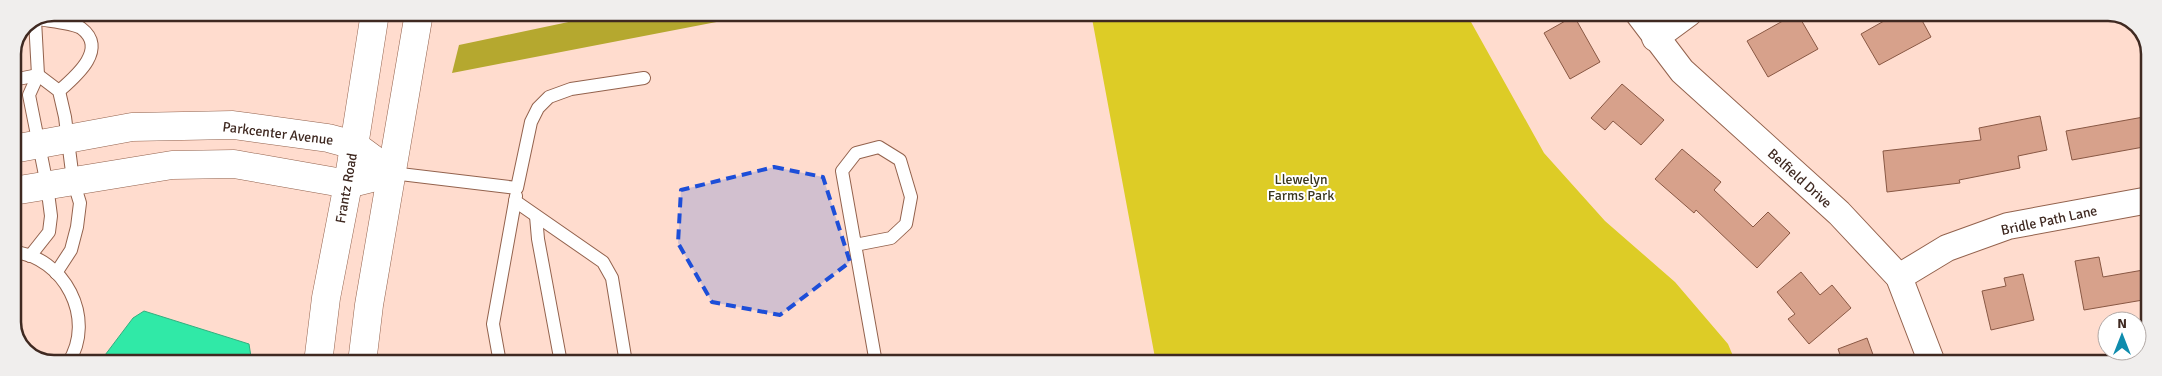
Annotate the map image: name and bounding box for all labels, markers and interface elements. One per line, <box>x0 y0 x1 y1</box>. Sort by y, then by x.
street label: Parkcenter Avenue <box>222 118 334 149</box>
street label: Belfield Drive <box>1764 145 1835 212</box>
street label: Frantz Road <box>332 152 361 225</box>
park label: Llewelyn Farms Park <box>1268 171 1334 204</box>
street label: Bridle Path Lane <box>1999 202 2099 239</box>
north arrow <box>2097 311 2147 361</box>
text: N <box>2117 315 2127 332</box>

